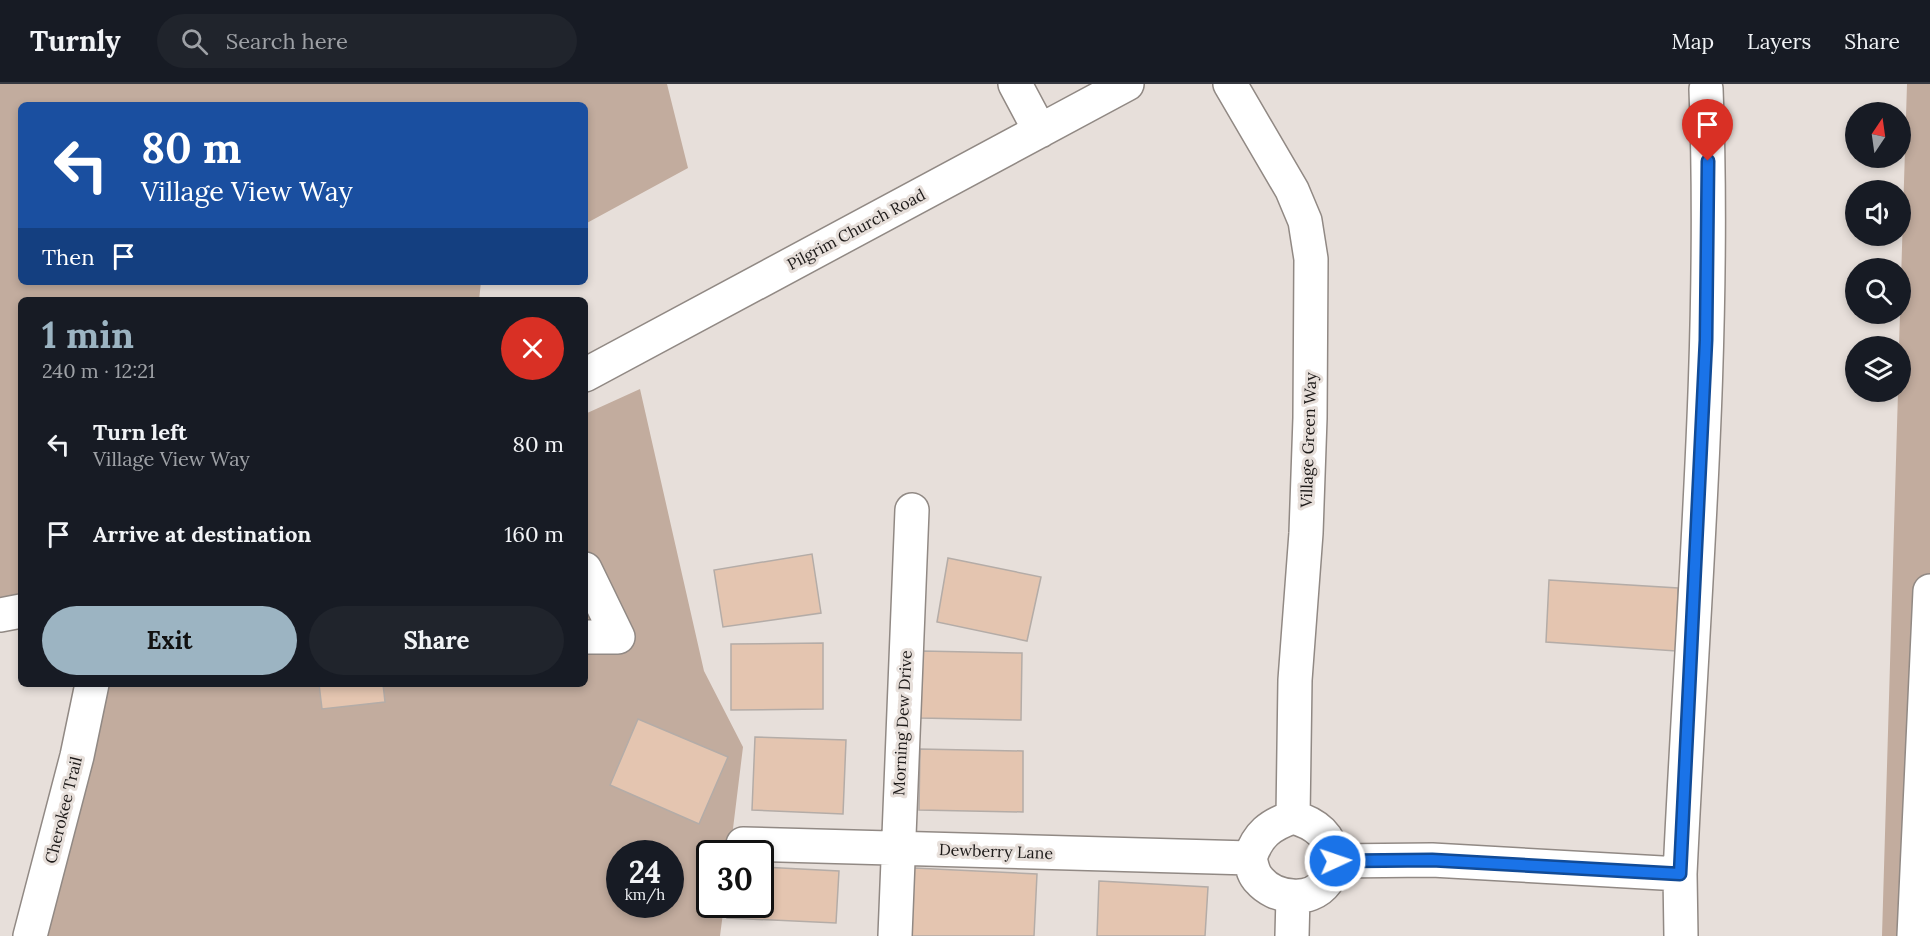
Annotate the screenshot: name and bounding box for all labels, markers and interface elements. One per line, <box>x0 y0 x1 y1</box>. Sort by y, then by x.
search box <box>157 14 577 68</box>
text: Turnly <box>30 23 121 59</box>
icon: search <box>178 25 211 58</box>
text: Search here <box>226 27 348 55</box>
text: Map <box>1671 28 1714 55</box>
text: Layers <box>1747 28 1811 55</box>
text: Share <box>1844 28 1900 55</box>
pin <box>1682 99 1733 161</box>
north arrow <box>1845 102 1911 168</box>
map controls <box>1845 102 1911 402</box>
icon: arrive <box>1691 108 1724 141</box>
text: 80 m <box>141 121 241 175</box>
icon: left <box>42 126 120 204</box>
text: Village View Way <box>141 174 353 208</box>
button: sound <box>1845 180 1911 246</box>
street label: Pilgrim Church Road <box>783 184 929 274</box>
icon: arrive <box>107 240 140 273</box>
text: Then <box>42 243 95 271</box>
button: search <box>1845 258 1911 324</box>
text: 1 min <box>42 312 134 358</box>
button: close <box>501 317 564 380</box>
button: layers <box>1845 336 1911 402</box>
text: 240 m · 12:21 <box>42 358 155 383</box>
street label: Village Green Way <box>1296 371 1320 509</box>
text: Turn left <box>93 418 187 446</box>
icon: left <box>42 428 75 461</box>
text: 80 m <box>513 430 564 458</box>
text: Village View Way <box>93 446 250 471</box>
icon: arrive <box>42 518 75 551</box>
text: Arrive at destination <box>93 520 311 548</box>
text: 160 m <box>504 520 564 548</box>
button: Exit <box>42 606 297 675</box>
button: Share <box>309 606 564 675</box>
street label: Morning Dew Drive <box>888 650 916 796</box>
street label: Cherokee Trail <box>40 754 86 866</box>
position arrow <box>1303 829 1367 893</box>
street label: Dewberry Lane <box>939 839 1054 863</box>
speed limit sign: 30 <box>696 840 774 918</box>
text: 24 <box>629 853 661 891</box>
text: km/h <box>625 885 665 904</box>

